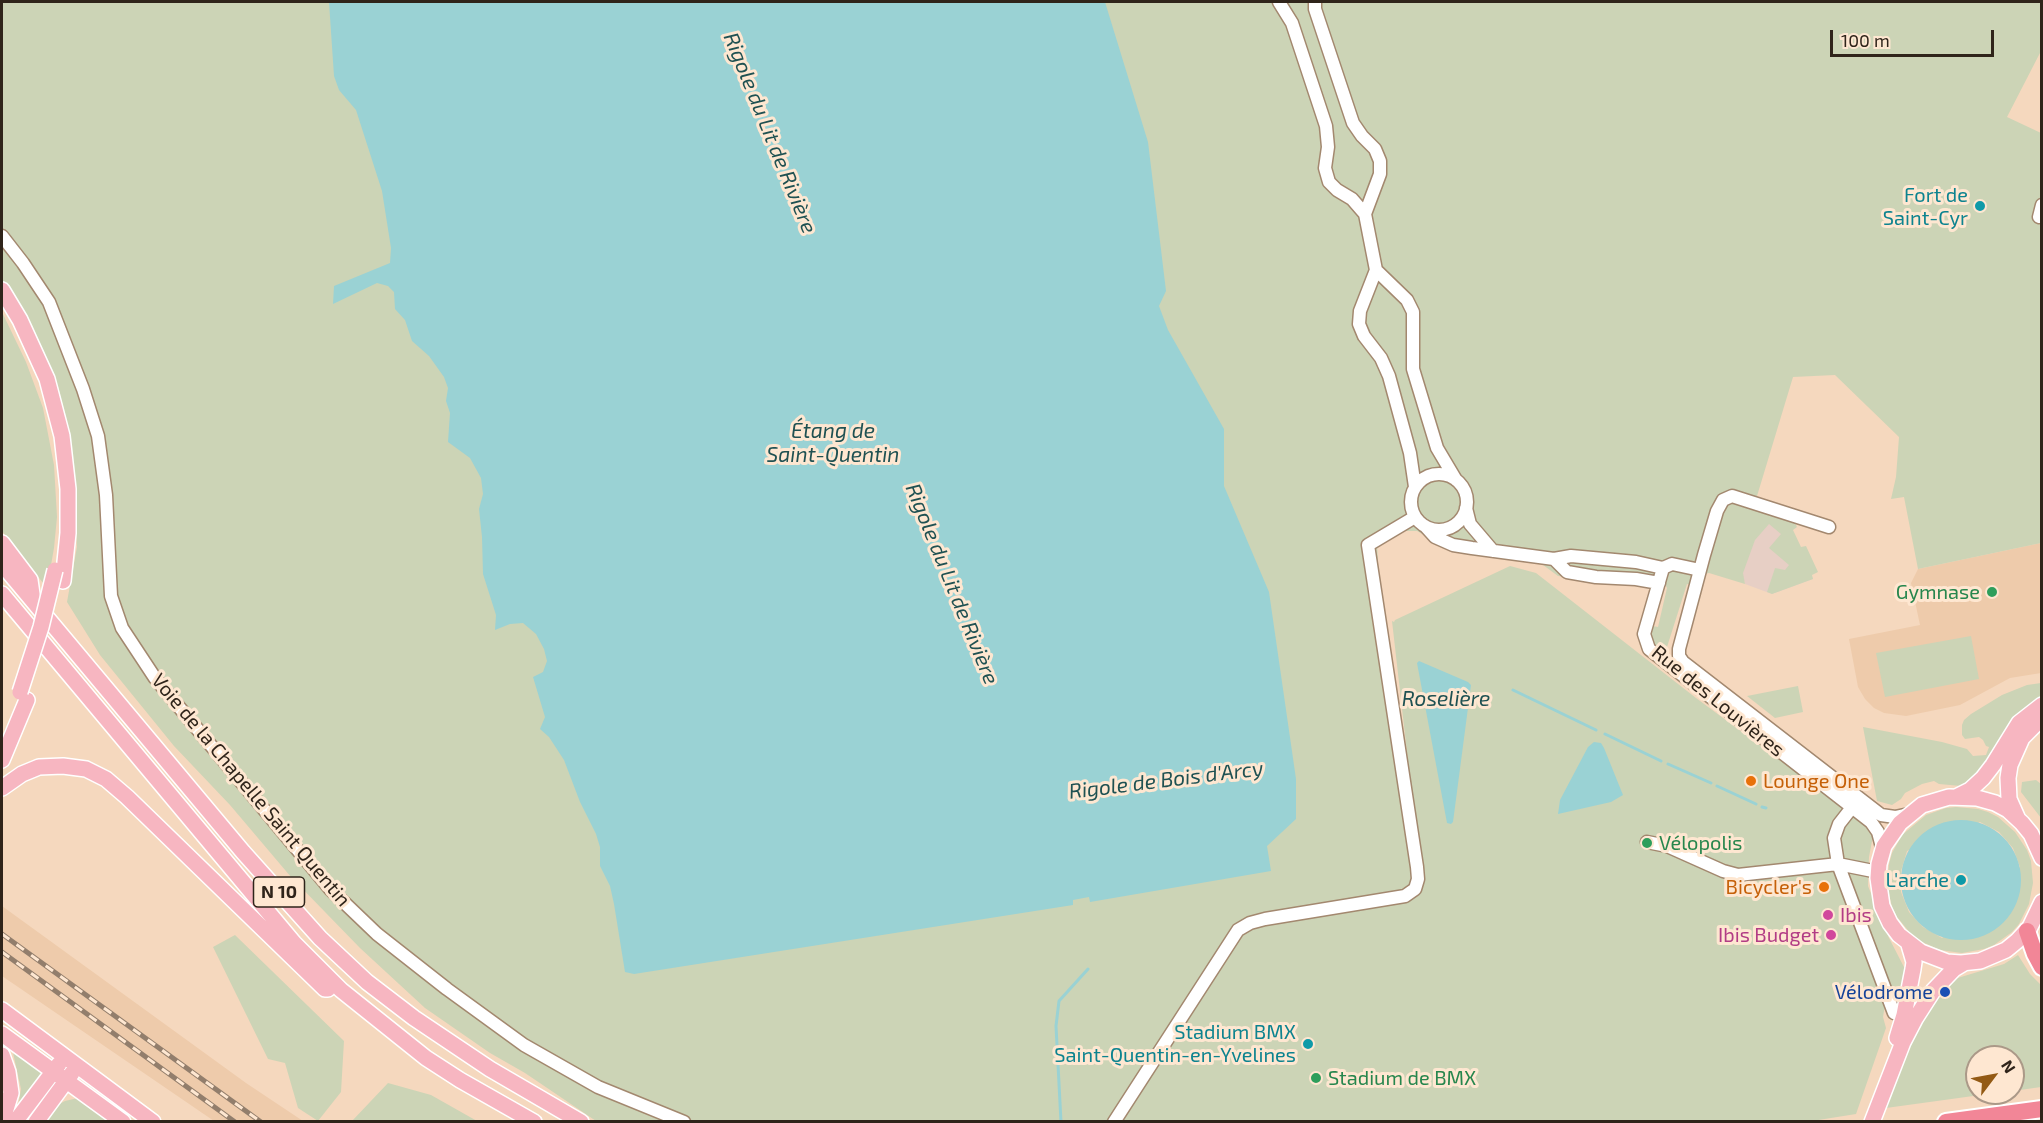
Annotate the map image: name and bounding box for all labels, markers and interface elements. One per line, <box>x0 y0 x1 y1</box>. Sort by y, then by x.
scale bar <box>1833 18 1996 56</box>
water label: Rigole du Lit de Rivière <box>718 29 822 237</box>
text: 100 m <box>1841 29 1890 51</box>
place label: Fort de Saint-Cyr <box>1883 183 1968 230</box>
marker: Fort de Saint-Cyr <box>1973 199 1987 213</box>
water label: Étang de Saint-Quentin <box>767 418 899 468</box>
water label: Rigole du Lit de Rivière <box>900 480 1004 688</box>
place label: Gymnase <box>1896 580 1980 604</box>
marker: Gymnase <box>1985 585 1999 599</box>
street label: Rue des Louvières <box>1647 640 1789 762</box>
street label: Voie de la Chapelle Saint Quentin <box>146 669 356 911</box>
water label: Roselière <box>1402 686 1490 712</box>
water label: Rigole de Bois d'Arcy <box>1067 756 1265 804</box>
place label: Lounge One <box>1763 769 1870 793</box>
marker: Lounge One <box>1744 774 1758 788</box>
place label: Vélopolis <box>1659 831 1742 855</box>
marker: Vélopolis <box>1640 836 1654 850</box>
place label: L'arche <box>1885 868 1949 892</box>
marker: L'arche <box>1954 873 1968 887</box>
place label: Bicycler's <box>1726 875 1812 899</box>
road number: N 10 <box>254 877 304 907</box>
marker: Bicycler's <box>1817 880 1831 894</box>
place label: Ibis <box>1840 903 1872 927</box>
marker: Ibis <box>1821 908 1835 922</box>
place label: Ibis Budget <box>1718 923 1819 947</box>
marker: Ibis Budget <box>1824 928 1838 942</box>
place label: Vélodrome <box>1835 980 1933 1004</box>
marker: Vélodrome <box>1938 985 1952 999</box>
place label: Stadium BMX Saint-Quentin-en-Yvelines <box>1054 1020 1296 1067</box>
marker: Stadium BMX Saint-Quentin-en-Yvelines <box>1301 1037 1315 1051</box>
north arrow <box>1965 1045 2025 1105</box>
text: N <box>1998 1056 2020 1076</box>
place label: Stadium de BMX <box>1328 1066 1476 1090</box>
marker: Stadium de BMX <box>1309 1071 1323 1085</box>

